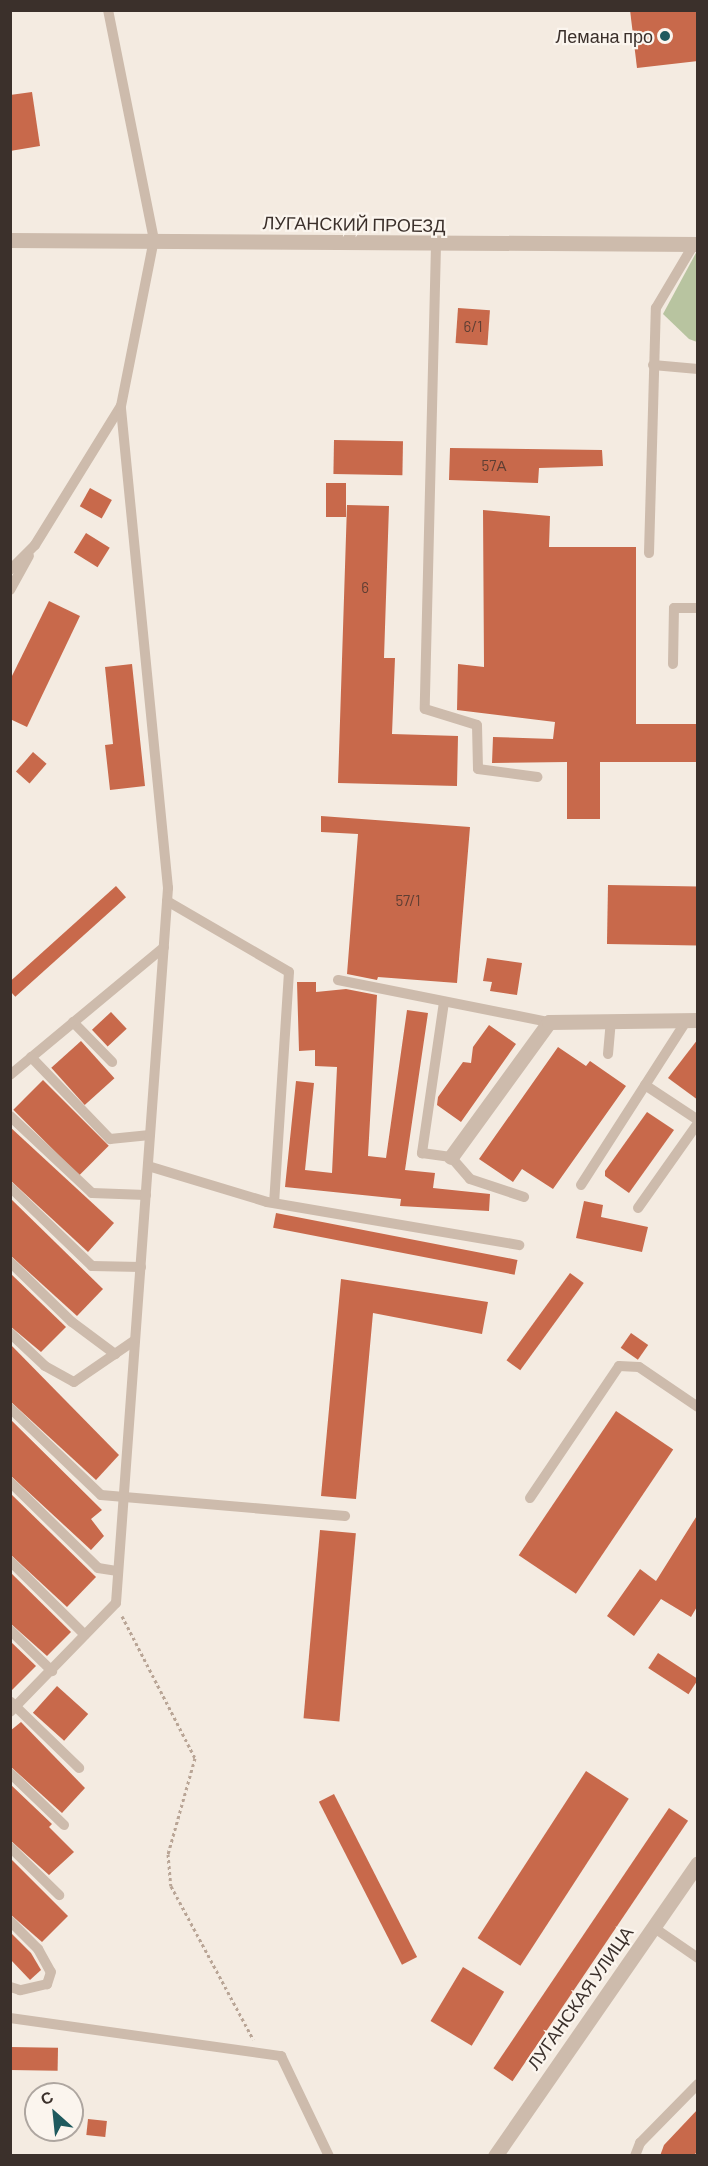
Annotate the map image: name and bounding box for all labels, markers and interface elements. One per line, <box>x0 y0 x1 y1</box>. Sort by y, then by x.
place label: Лемана про <box>555 25 653 47</box>
marker: Лемана про <box>658 29 672 43</box>
street label: ЛУГАНСКИЙ ПРОЕЗД <box>262 212 446 236</box>
house number: 6/1 <box>464 318 482 336</box>
house number: 57А <box>482 457 506 475</box>
house number: 6 <box>361 579 369 597</box>
house number: 57/1 <box>395 892 421 910</box>
street label: ЛУГАНСКАЯ УЛИЦА <box>522 1922 638 2074</box>
north arrow <box>24 2082 84 2142</box>
text: С <box>37 2086 56 2108</box>

